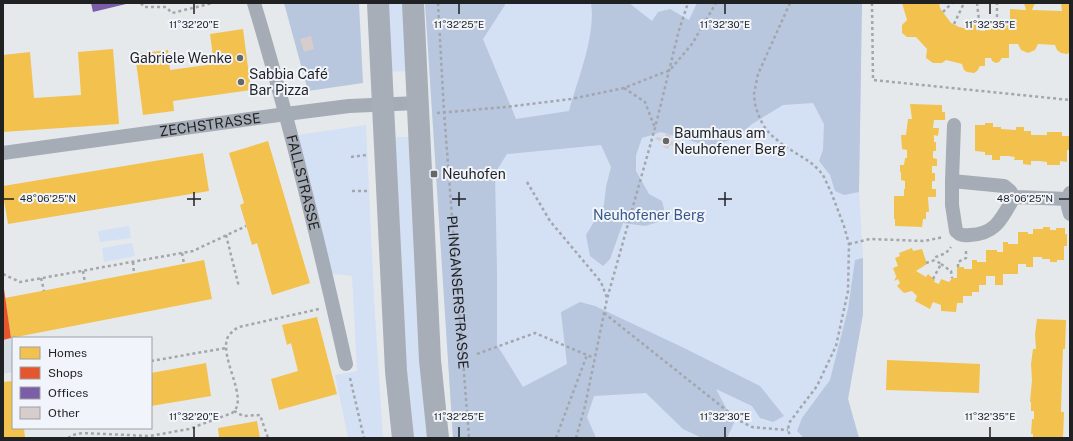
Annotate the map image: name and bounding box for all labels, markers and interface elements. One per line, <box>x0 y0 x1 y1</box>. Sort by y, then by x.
text: 11°32'20"E <box>169 18 219 30</box>
text: 11°32'25"E <box>434 18 484 30</box>
text: 11°32'30"E <box>700 18 750 30</box>
text: 11°32'35"E <box>965 18 1015 30</box>
place label: Gabriele Wenke <box>130 50 232 66</box>
marker: Gabriele Wenke <box>235 53 245 63</box>
place label: Sabbia Café Bar Pizza <box>249 66 328 98</box>
marker: Sabbia Café Bar Pizza <box>236 77 246 87</box>
street label: ZECHSTRASSE <box>158 110 262 139</box>
place label: Baumhaus am Neuhofener Berg <box>674 125 786 157</box>
street label: FALLSTRASSE <box>283 133 323 232</box>
marker: Baumhaus am Neuhofener Berg <box>661 136 671 146</box>
place label: Neuhofen <box>442 166 506 182</box>
marker: Neuhofen <box>429 169 439 179</box>
text: 48°06'25"N <box>20 192 76 204</box>
text: 48°06'25"N <box>997 192 1053 204</box>
park label: Neuhofener Berg <box>593 207 705 223</box>
street label: PLINGANSERSTRASSE <box>444 215 472 370</box>
legend <box>12 337 152 429</box>
text: Homes <box>48 346 87 360</box>
text: Shops <box>48 366 83 380</box>
text: Offices <box>48 386 88 400</box>
text: Other <box>48 406 80 420</box>
text: 11°32'20"E <box>169 410 219 422</box>
text: 11°32'25"E <box>434 410 484 422</box>
text: 11°32'30"E <box>700 410 750 422</box>
text: 11°32'35"E <box>965 410 1015 422</box>

